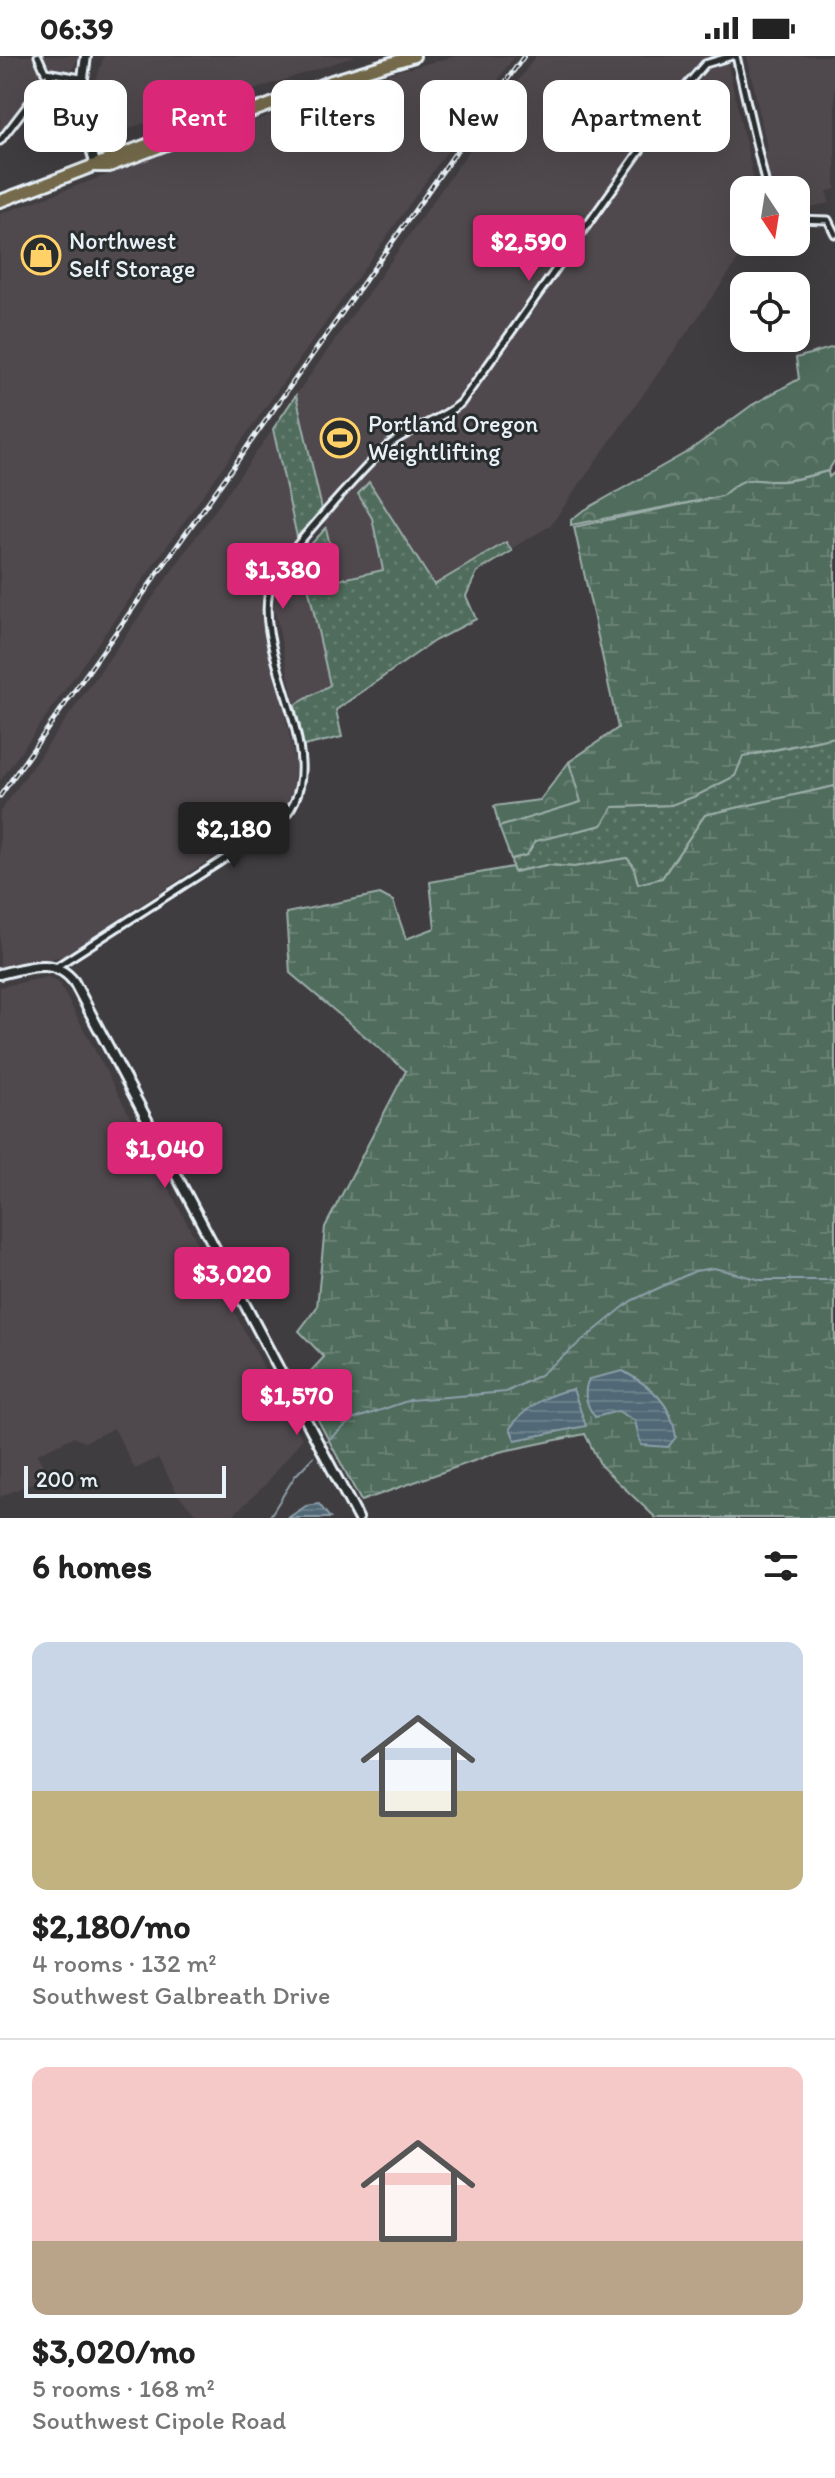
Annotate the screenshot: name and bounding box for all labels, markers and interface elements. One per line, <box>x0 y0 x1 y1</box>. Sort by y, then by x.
text: 06:39 <box>40 10 114 47</box>
chip: Buy <box>24 80 127 152</box>
chip: Rent <box>143 80 255 152</box>
chip: Filters <box>271 80 404 152</box>
chip: New <box>420 80 527 152</box>
chip: Apartment <box>543 80 730 152</box>
north arrow <box>730 176 810 256</box>
map controls <box>730 176 810 352</box>
pin: $2,590 <box>464 215 594 283</box>
text: $2,590 <box>491 225 567 257</box>
place label: Northwest Self Storage <box>69 226 196 283</box>
shop icon: Northwest Self Storage <box>20 234 62 276</box>
button: locate <box>730 272 810 352</box>
place label: Portland Oregon Weightlifting <box>368 409 538 466</box>
sports icon: Portland Oregon Weightlifting <box>319 417 361 459</box>
pin: $1,380 <box>218 543 348 611</box>
text: $1,380 <box>245 553 321 585</box>
pin: $2,180 <box>169 802 299 870</box>
text: $2,180 <box>196 812 272 844</box>
pin: $1,040 <box>100 1122 230 1190</box>
text: $1,040 <box>125 1132 205 1164</box>
pin: $3,020 <box>167 1247 297 1315</box>
text: $3,020 <box>192 1257 272 1289</box>
pin: $1,570 <box>232 1369 362 1437</box>
text: $1,570 <box>260 1379 334 1411</box>
scale bar <box>24 1462 226 1498</box>
text: 200 m <box>36 1466 98 1493</box>
icon: filters <box>759 1544 803 1588</box>
text: 6 homes <box>32 1546 152 1587</box>
icon: home <box>346 1694 490 1838</box>
text: $2,180/mo <box>32 1906 191 1947</box>
text: 4 rooms · 132 m² <box>32 1947 217 1979</box>
text: Southwest Galbreath Drive <box>32 1979 330 2011</box>
icon: home <box>346 2119 490 2263</box>
text: $3,020/mo <box>32 2331 196 2372</box>
text: 5 rooms · 168 m² <box>32 2372 215 2404</box>
text: Southwest Cipole Road <box>32 2404 286 2436</box>

